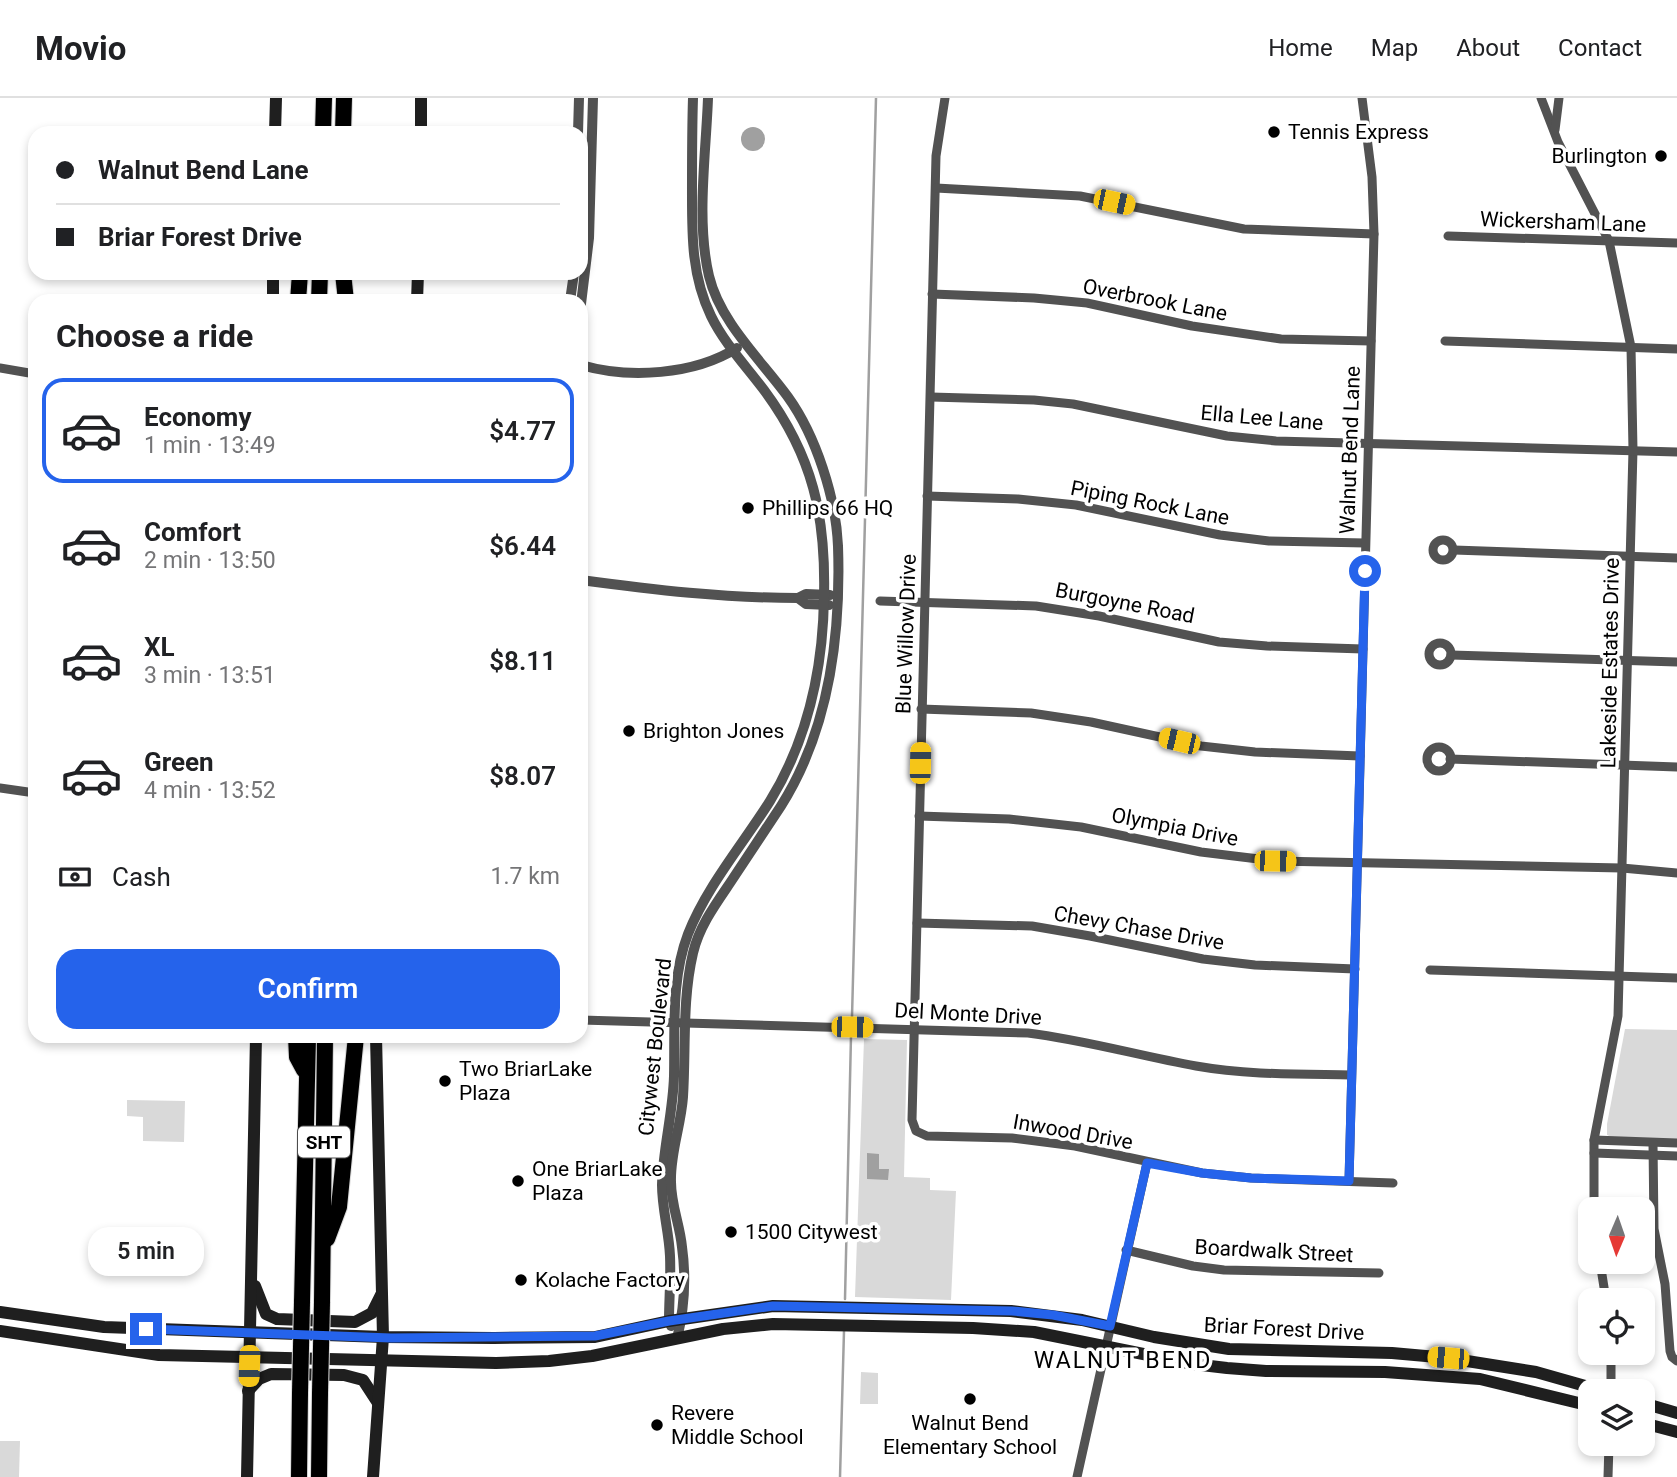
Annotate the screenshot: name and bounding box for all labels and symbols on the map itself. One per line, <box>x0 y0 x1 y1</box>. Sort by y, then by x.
place label: Tennis Express <box>1288 120 1429 144</box>
marker: Tennis Express <box>1266 124 1282 140</box>
place label: Burlington <box>1551 144 1647 168</box>
marker: Burlington <box>1653 148 1669 164</box>
car <box>1092 187 1137 217</box>
street label: Wickersham Lane <box>1479 207 1647 237</box>
street label: Overbrook Lane <box>1081 274 1229 326</box>
street label: Walnut Bend Lane <box>1335 365 1365 535</box>
street label: Ella Lee Lane <box>1200 401 1324 435</box>
street label: Piping Rock Lane <box>1069 476 1231 530</box>
place label: Phillips 66 HQ <box>762 496 893 520</box>
marker: Phillips 66 HQ <box>740 500 756 516</box>
street label: Blue Willow Drive <box>891 554 921 714</box>
route start <box>1349 555 1381 587</box>
street label: Lakeside Estates Drive <box>1596 557 1624 769</box>
street label: Burgoyne Road <box>1053 578 1197 628</box>
place label: Brighton Jones <box>643 719 784 743</box>
marker: Brighton Jones <box>621 723 637 739</box>
car <box>1157 726 1202 756</box>
car <box>910 742 931 784</box>
street label: Olympia Drive <box>1110 803 1240 851</box>
car <box>1254 850 1297 872</box>
street label: Chevy Chase Drive <box>1052 901 1226 955</box>
street label: Citywest Boulevard <box>634 957 676 1137</box>
street label: Del Monte Drive <box>894 998 1042 1030</box>
car <box>831 1016 874 1038</box>
place label: Two BriarLake Plaza <box>459 1057 592 1105</box>
marker: Two BriarLake Plaza <box>437 1073 453 1089</box>
street label: Inwood Drive <box>1011 1110 1135 1154</box>
road number: SHT <box>298 1126 350 1158</box>
place label: One BriarLake Plaza <box>532 1157 663 1205</box>
marker: One BriarLake Plaza <box>510 1173 526 1189</box>
north arrow <box>1578 1197 1656 1274</box>
place label: 1500 Citywest <box>745 1220 878 1244</box>
marker: 1500 Citywest <box>723 1224 739 1240</box>
callout: 5 min <box>88 1228 204 1276</box>
street label: Boardwalk Street <box>1194 1235 1354 1267</box>
place label: Kolache Factory <box>535 1268 685 1292</box>
marker: Kolache Factory <box>513 1272 529 1288</box>
route end <box>130 1313 162 1345</box>
street label: Briar Forest Drive <box>1203 1313 1365 1345</box>
car <box>238 1345 261 1387</box>
car <box>1427 1346 1470 1370</box>
district label: WALNUT BEND <box>1034 1347 1212 1374</box>
marker: Walnut Bend Elementary School <box>962 1391 978 1407</box>
place label: Revere Middle School <box>671 1401 804 1449</box>
place label: Walnut Bend Elementary School <box>883 1411 1057 1459</box>
marker: Revere Middle School <box>649 1417 665 1433</box>

